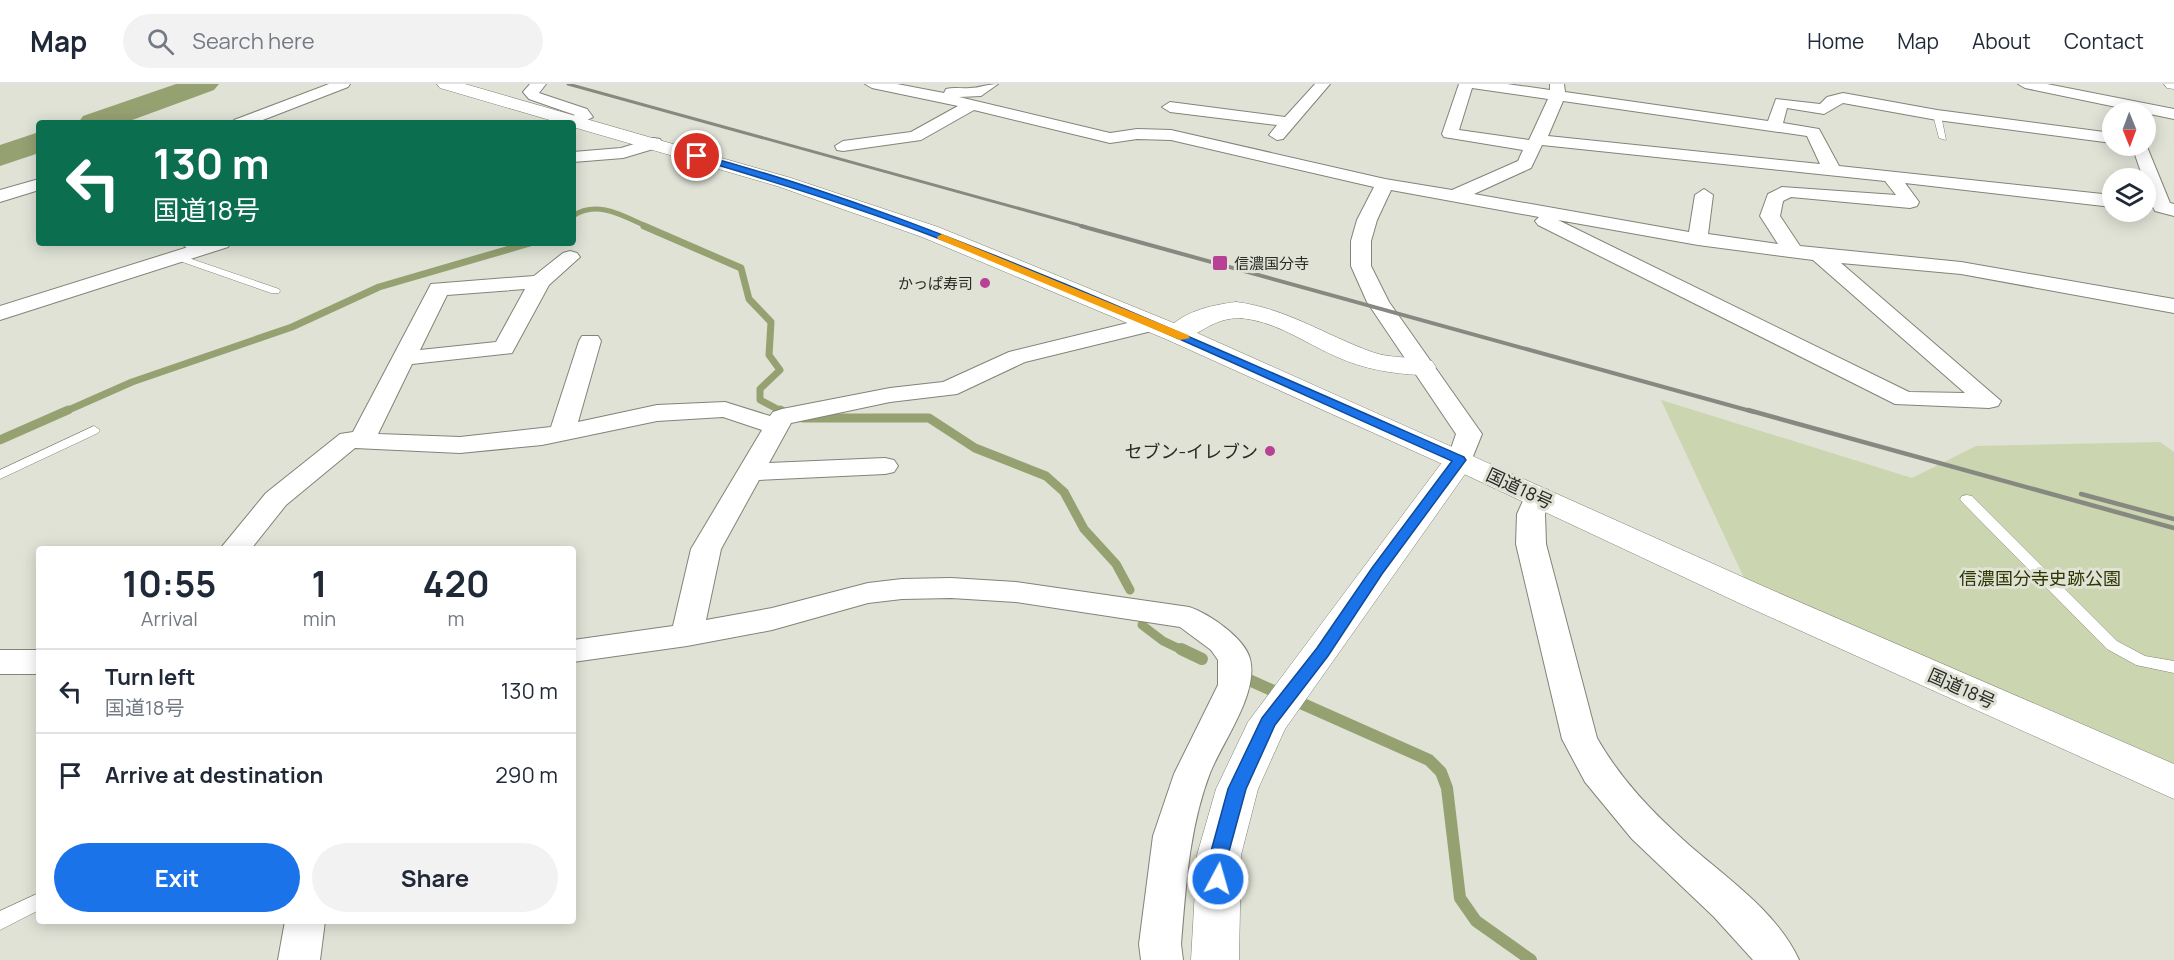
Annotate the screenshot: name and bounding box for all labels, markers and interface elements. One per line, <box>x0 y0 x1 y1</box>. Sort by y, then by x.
search box <box>123 14 543 68</box>
text: Map <box>30 22 87 60</box>
icon: search <box>144 25 177 58</box>
text: Search here <box>192 26 315 56</box>
text: Home <box>1807 27 1864 55</box>
text: Map <box>1897 27 1939 55</box>
text: About <box>1972 27 2031 55</box>
text: Contact <box>2064 27 2144 55</box>
north arrow <box>2102 102 2156 156</box>
map controls <box>2102 102 2156 222</box>
pin <box>671 130 722 181</box>
text: 130 m <box>153 134 270 192</box>
icon: arrive <box>680 139 713 172</box>
icon: left <box>54 144 132 222</box>
button: layers <box>2102 168 2156 222</box>
text: 国道18号 <box>153 191 260 228</box>
place label: 信濃国分寺 <box>1234 253 1309 274</box>
marker: 信濃国分寺 <box>1211 254 1229 272</box>
place label: かっぱ寿司 <box>898 273 973 294</box>
marker: かっぱ寿司 <box>978 276 992 290</box>
place label: セブン-イレブン <box>1124 439 1258 463</box>
marker: セブン-イレブン <box>1263 444 1277 458</box>
street label: 国道18号 <box>1483 462 1557 514</box>
text: 10:55 <box>122 559 216 608</box>
text: 1 <box>312 559 327 608</box>
text: 420 <box>423 559 490 608</box>
park label: 信濃国分寺史跡公園 <box>1959 566 2121 590</box>
text: Arrival <box>141 605 198 632</box>
text: min <box>303 605 336 632</box>
text: m <box>448 605 465 632</box>
text: Turn left <box>105 662 195 692</box>
street label: 国道18号 <box>1924 662 2000 714</box>
icon: left <box>54 675 87 708</box>
text: 130 m <box>501 676 558 706</box>
text: 国道18号 <box>105 694 184 721</box>
icon: arrive <box>54 759 87 792</box>
text: Arrive at destination <box>105 760 323 790</box>
text: 290 m <box>495 760 558 790</box>
button: Exit <box>54 843 300 912</box>
button: Share <box>312 843 558 912</box>
position arrow <box>1186 847 1250 911</box>

